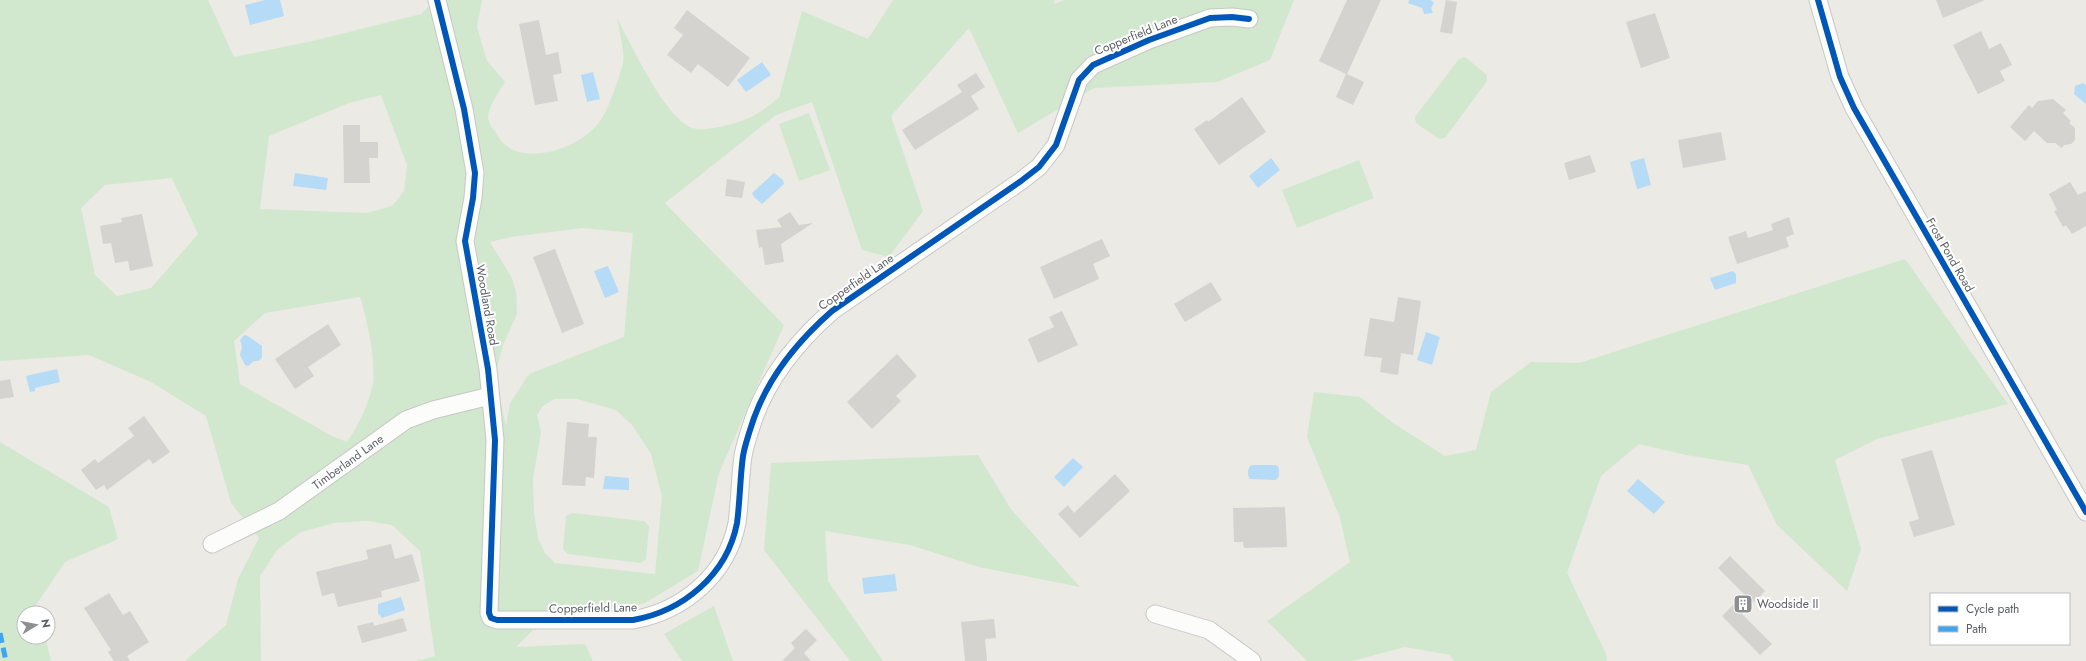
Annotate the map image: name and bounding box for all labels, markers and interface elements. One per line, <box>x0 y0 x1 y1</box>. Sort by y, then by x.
street label: Copperfield Lane <box>1092 10 1180 60</box>
street label: Frost Pond Road <box>1921 215 1979 295</box>
street label: Copperfield Lane <box>815 249 897 315</box>
street label: Woodland Road <box>471 263 503 347</box>
street label: Timberland Lane <box>309 430 387 494</box>
building icon: Woodside II <box>1732 593 1754 615</box>
legend <box>1930 593 2070 645</box>
place label: Woodside II <box>1757 595 1818 613</box>
street label: Copperfield Lane <box>549 598 637 618</box>
text: Cycle path <box>1966 600 2019 618</box>
north arrow <box>16 605 56 645</box>
text: N <box>37 618 54 629</box>
text: Path <box>1966 620 1987 638</box>

